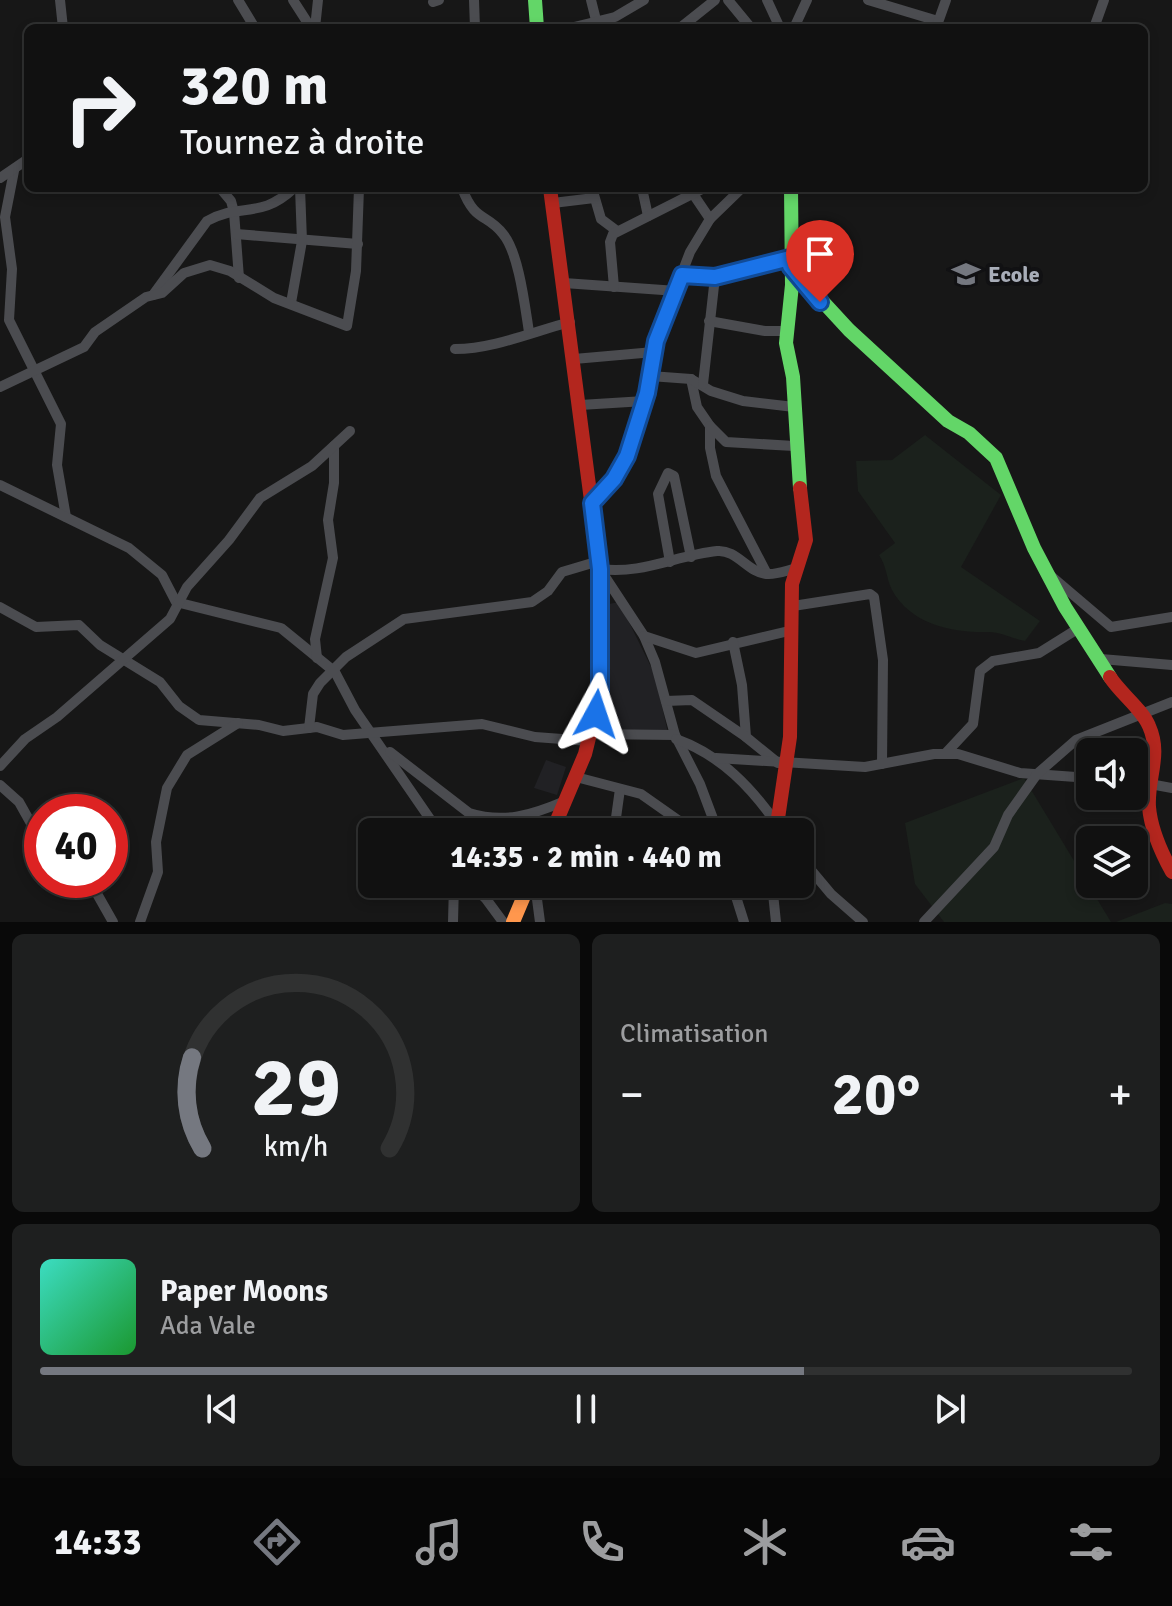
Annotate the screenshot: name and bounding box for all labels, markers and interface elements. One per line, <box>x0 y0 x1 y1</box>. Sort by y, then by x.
text: 320 m <box>180 51 328 120</box>
icon: right <box>48 56 152 160</box>
text: Tournez à droite <box>180 120 424 165</box>
pin <box>786 220 854 302</box>
icon: arrive <box>798 232 842 276</box>
school or university icon: Ecole <box>951 259 981 289</box>
place label: Ecole <box>988 261 1040 288</box>
position arrow <box>554 672 638 756</box>
map controls <box>1076 738 1148 898</box>
button: sound <box>1076 738 1148 810</box>
speed limit sign: 40 <box>24 794 128 898</box>
button: layers <box>1076 826 1148 898</box>
text: 14:35 · 2 min · 440 m <box>450 839 722 876</box>
text: Climatisation <box>620 1018 769 1050</box>
text: 29 <box>251 1037 341 1139</box>
text: 20° <box>832 1058 920 1132</box>
text: − <box>620 1068 644 1122</box>
text: + <box>1108 1068 1132 1122</box>
text: km/h <box>264 1129 328 1164</box>
text: Paper Moons <box>160 1273 328 1310</box>
text: Ada Vale <box>160 1310 256 1342</box>
icon: previous <box>200 1387 244 1431</box>
icon: pause <box>564 1387 608 1431</box>
icon: next <box>928 1387 972 1431</box>
icon: directions <box>249 1514 305 1570</box>
icon: music <box>411 1514 467 1570</box>
icon: phone <box>574 1514 630 1570</box>
icon: climate <box>737 1514 793 1570</box>
icon: car <box>900 1514 956 1570</box>
icon: filters <box>1063 1514 1119 1570</box>
text: 14:33 <box>53 1520 142 1565</box>

